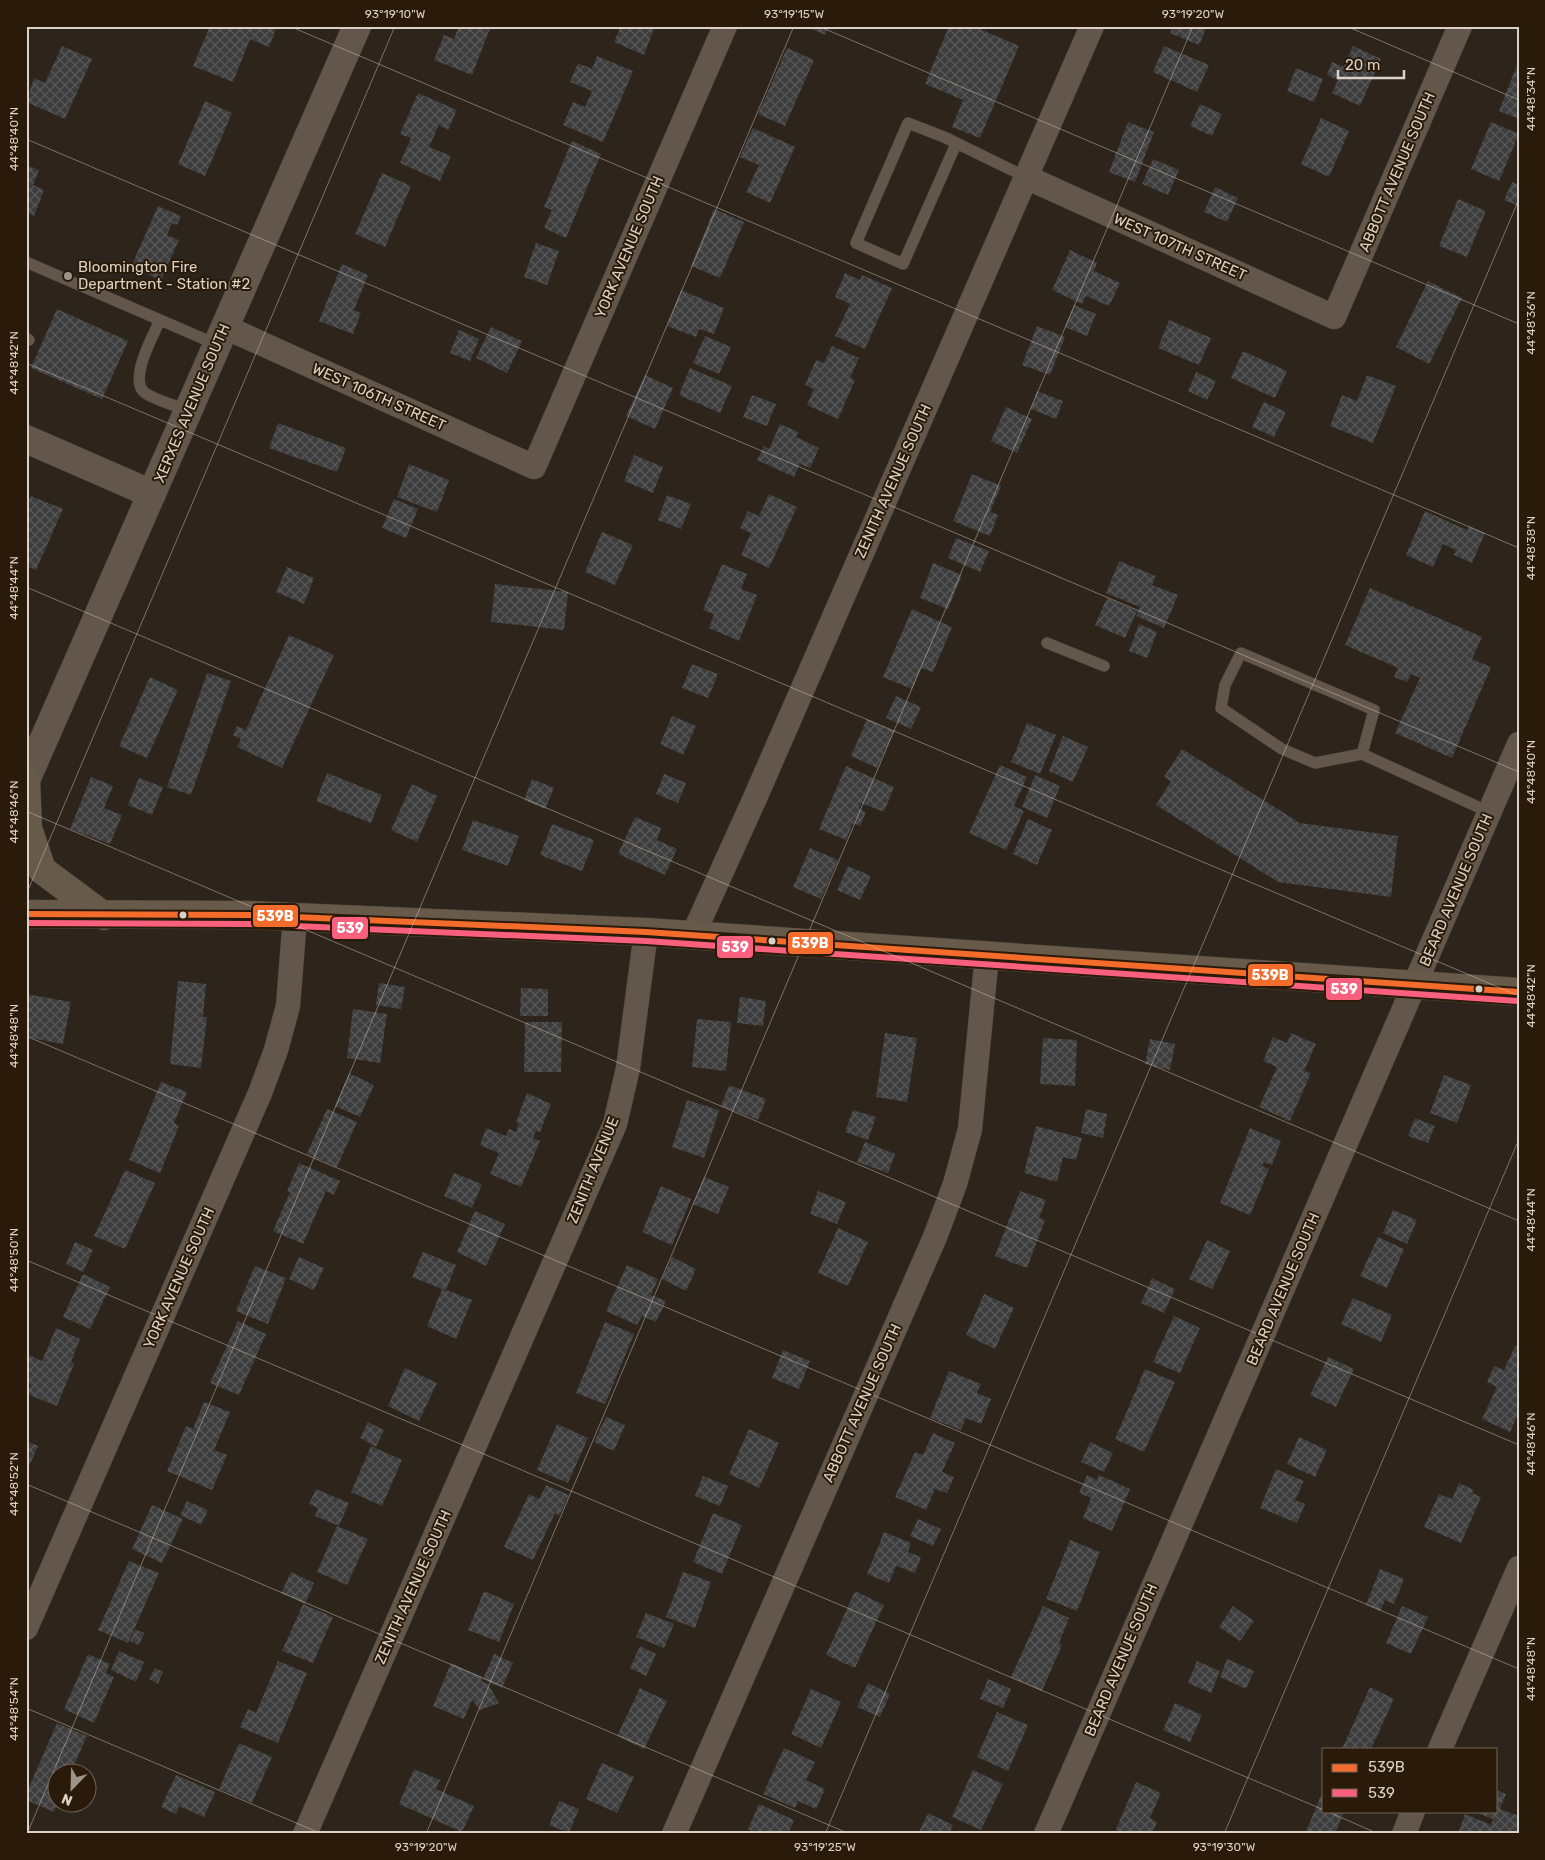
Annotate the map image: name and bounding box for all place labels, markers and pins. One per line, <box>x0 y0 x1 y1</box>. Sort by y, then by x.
place label: Bloomington Fire Department - Station #2 <box>78 258 250 293</box>
marker: Bloomington Fire Department - Station #2 <box>62 270 74 282</box>
unlabelled marker <box>178 910 188 920</box>
unlabelled marker <box>767 936 777 946</box>
unlabelled marker <box>1474 984 1484 994</box>

